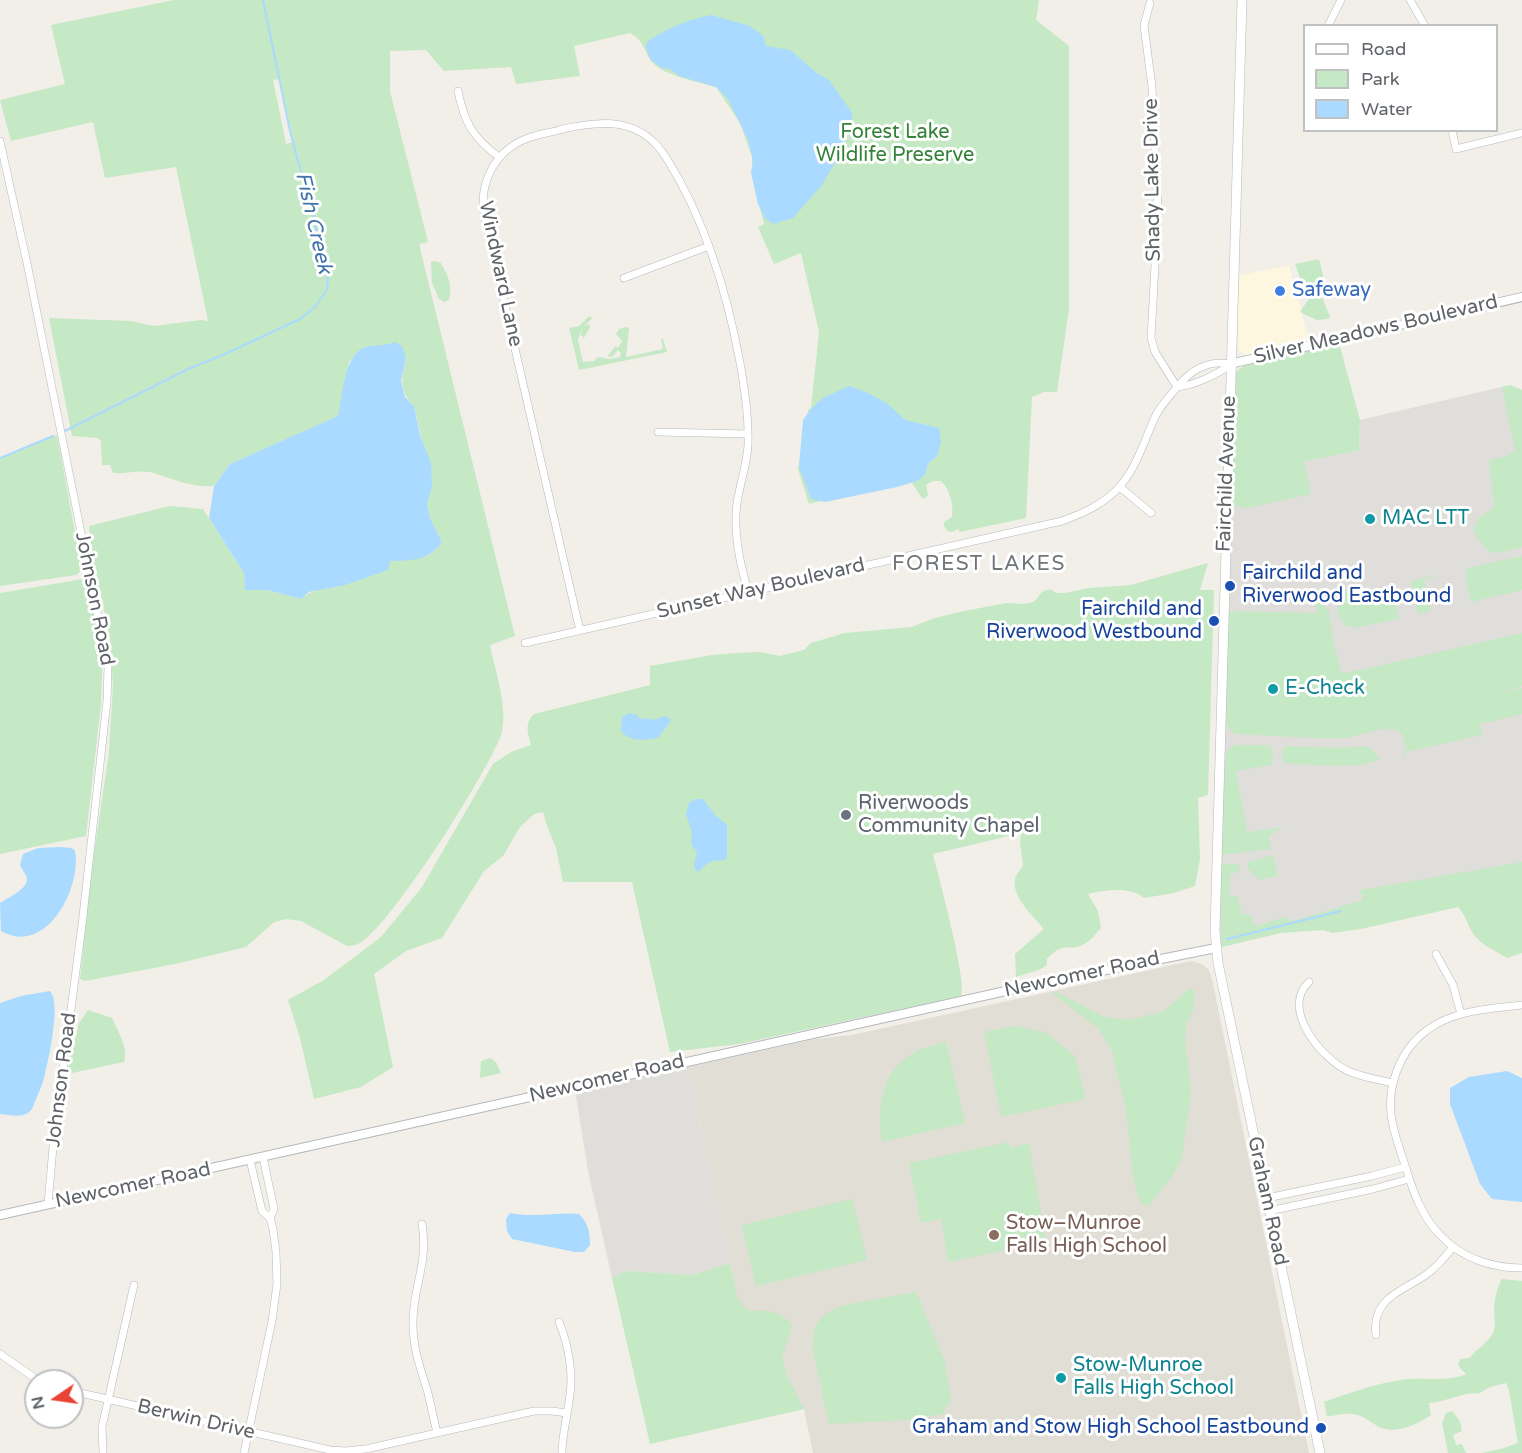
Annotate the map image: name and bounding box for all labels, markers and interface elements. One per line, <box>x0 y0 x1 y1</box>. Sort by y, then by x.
legend <box>1303 24 1498 132</box>
text: Road <box>1361 38 1406 60</box>
text: Park <box>1361 68 1399 90</box>
street label: Shady Lake Drive <box>1140 98 1166 262</box>
text: Water <box>1361 98 1412 120</box>
park label: Forest Lake Wildlife Preserve <box>816 121 974 168</box>
water label: Fish Creek <box>289 170 337 276</box>
street label: Windward Lane <box>473 199 527 349</box>
place label: Safeway <box>1292 279 1371 303</box>
marker: Safeway <box>1273 284 1287 298</box>
street label: Silver Meadows Boulevard <box>1252 290 1500 370</box>
street label: Fairchild Avenue <box>1212 395 1242 553</box>
place label: MAC LTT <box>1382 507 1470 531</box>
marker: MAC LTT <box>1363 512 1377 526</box>
street label: Johnson Road <box>69 530 119 668</box>
district label: FOREST LAKES <box>892 551 1066 577</box>
street label: Sunset Way Boulevard <box>655 553 867 625</box>
place label: Fairchild and Riverwood Eastbound <box>1242 562 1451 609</box>
marker: Fairchild and Riverwood Eastbound <box>1223 579 1237 593</box>
place label: Fairchild and Riverwood Westbound <box>986 598 1202 645</box>
marker: Fairchild and Riverwood Westbound <box>1207 614 1221 628</box>
place label: E-Check <box>1285 677 1365 701</box>
marker: E-Check <box>1266 682 1280 696</box>
place label: Riverwoods Community Chapel <box>858 792 1039 839</box>
marker: Riverwoods Community Chapel <box>839 808 853 822</box>
street label: Newcomer Road <box>1002 947 1162 1003</box>
street label: Johnson Road <box>42 1011 82 1149</box>
street label: Newcomer Road <box>527 1050 687 1108</box>
street label: Graham Road <box>1242 1134 1292 1268</box>
street label: Newcomer Road <box>53 1158 213 1214</box>
place label: Stow–Munroe Falls High School <box>1006 1212 1167 1259</box>
marker: Stow–Munroe Falls High School <box>987 1228 1001 1242</box>
place label: Stow-Munroe Falls High School <box>1073 1354 1234 1401</box>
north arrow <box>24 1369 84 1429</box>
marker: Stow-Munroe Falls High School <box>1054 1371 1068 1385</box>
text: N <box>27 1394 50 1411</box>
street label: Berwin Drive <box>135 1395 257 1445</box>
place label: Graham and Stow High School Eastbound <box>912 1416 1309 1440</box>
marker: Graham and Stow High School Eastbound <box>1314 1421 1328 1435</box>

